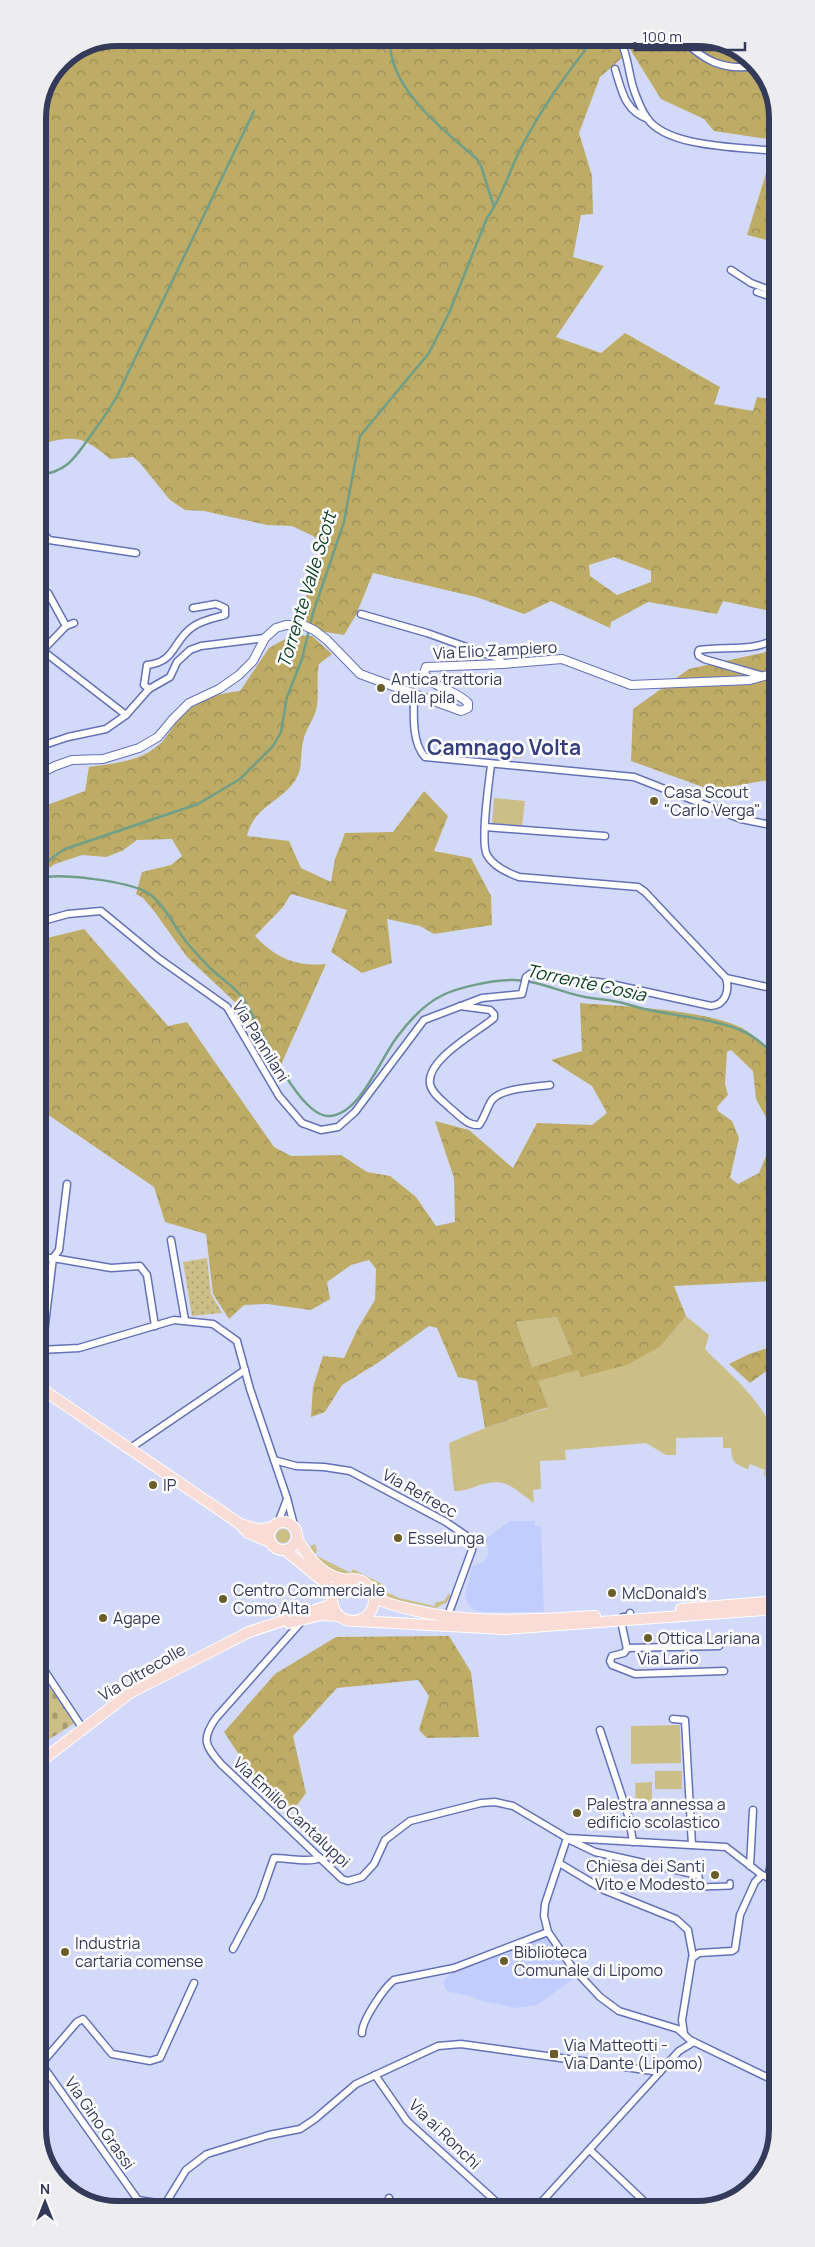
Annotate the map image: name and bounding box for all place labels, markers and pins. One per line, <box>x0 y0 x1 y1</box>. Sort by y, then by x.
place label: Antica trattoria della pila <box>391 668 502 708</box>
marker: Antica trattoria della pila <box>375 682 387 694</box>
place label: Casa Scout "Carlo Verga" <box>664 781 761 821</box>
marker: Casa Scout "Carlo Verga" <box>648 795 660 807</box>
place label: IP <box>163 1474 177 1496</box>
marker: IP <box>147 1479 159 1491</box>
place label: Esselunga <box>408 1527 484 1549</box>
marker: Esselunga <box>392 1532 404 1544</box>
place label: Centro Commerciale Como Alta <box>233 1579 385 1619</box>
place label: McDonald's <box>622 1582 707 1604</box>
marker: McDonald's <box>606 1587 618 1599</box>
marker: Centro Commerciale Como Alta <box>217 1593 229 1605</box>
place label: Agape <box>113 1607 160 1629</box>
marker: Agape <box>97 1612 109 1624</box>
place label: Ottica Lariana <box>658 1627 760 1649</box>
marker: Ottica Lariana <box>642 1632 654 1644</box>
place label: Palestra annessa a edificio scolastico <box>587 1793 726 1833</box>
marker: Palestra annessa a edificio scolastico <box>571 1807 583 1819</box>
place label: Chiesa dei Santi Vito e Modesto <box>586 1855 705 1895</box>
marker: Chiesa dei Santi Vito e Modesto <box>709 1869 721 1881</box>
place label: Industria cartaria comense <box>75 1932 203 1972</box>
place label: Biblioteca Comunale di Lipomo <box>514 1941 663 1981</box>
marker: Industria cartaria comense <box>59 1946 71 1958</box>
marker: Biblioteca Comunale di Lipomo <box>498 1955 510 1967</box>
place label: Via Matteotti - Via Dante (Lipomo) <box>564 2034 704 2074</box>
marker: Via Matteotti - Via Dante (Lipomo) <box>548 2048 560 2060</box>

